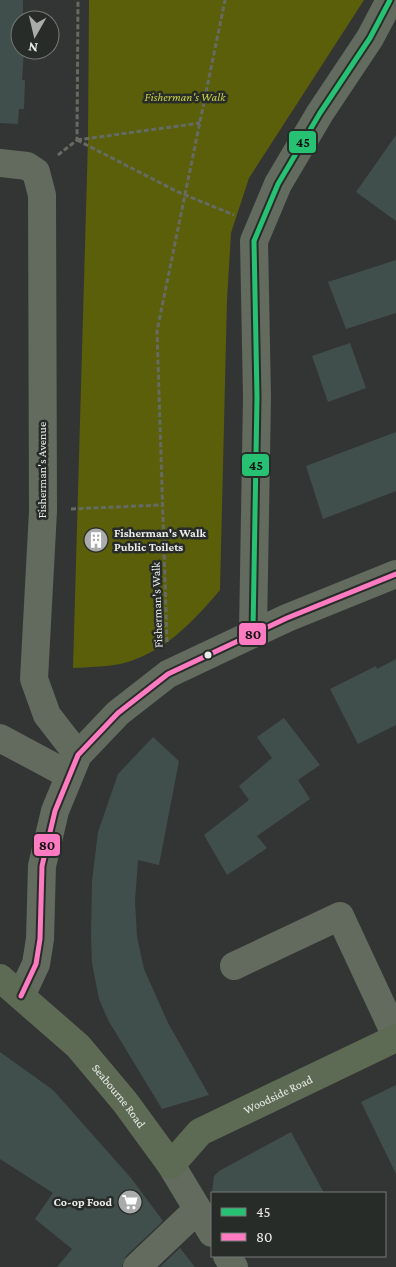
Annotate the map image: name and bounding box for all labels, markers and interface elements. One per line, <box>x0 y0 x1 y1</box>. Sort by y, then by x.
north arrow <box>10 10 60 60</box>
text: N <box>27 39 39 56</box>
park label: Fisherman's Walk <box>145 90 226 104</box>
line badge: 45 <box>288 130 317 154</box>
text: 45 <box>296 134 310 150</box>
street label: Fisherman's Avenue <box>35 422 49 518</box>
line badge: 45 <box>241 453 270 477</box>
text: 45 <box>249 457 263 473</box>
place label: Fisherman's Walk Public Toilets <box>114 526 206 554</box>
building icon: Fisherman's Walk Public Toilets <box>83 527 109 553</box>
street label: Fisherman's Walk <box>148 562 165 648</box>
line badge: 80 <box>238 622 267 646</box>
text: 80 <box>245 626 261 642</box>
unlabelled marker <box>203 650 213 660</box>
line badge: 80 <box>33 833 61 857</box>
text: 80 <box>39 837 55 853</box>
street label: Seabourne Road <box>89 1061 149 1131</box>
street label: Woodside Road <box>241 1072 315 1117</box>
supermarket icon: Co-op Food <box>117 1189 143 1215</box>
legend <box>211 1192 386 1257</box>
place label: Co-op Food <box>53 1195 112 1209</box>
text: 45 <box>256 1204 271 1220</box>
text: 80 <box>256 1229 273 1245</box>

